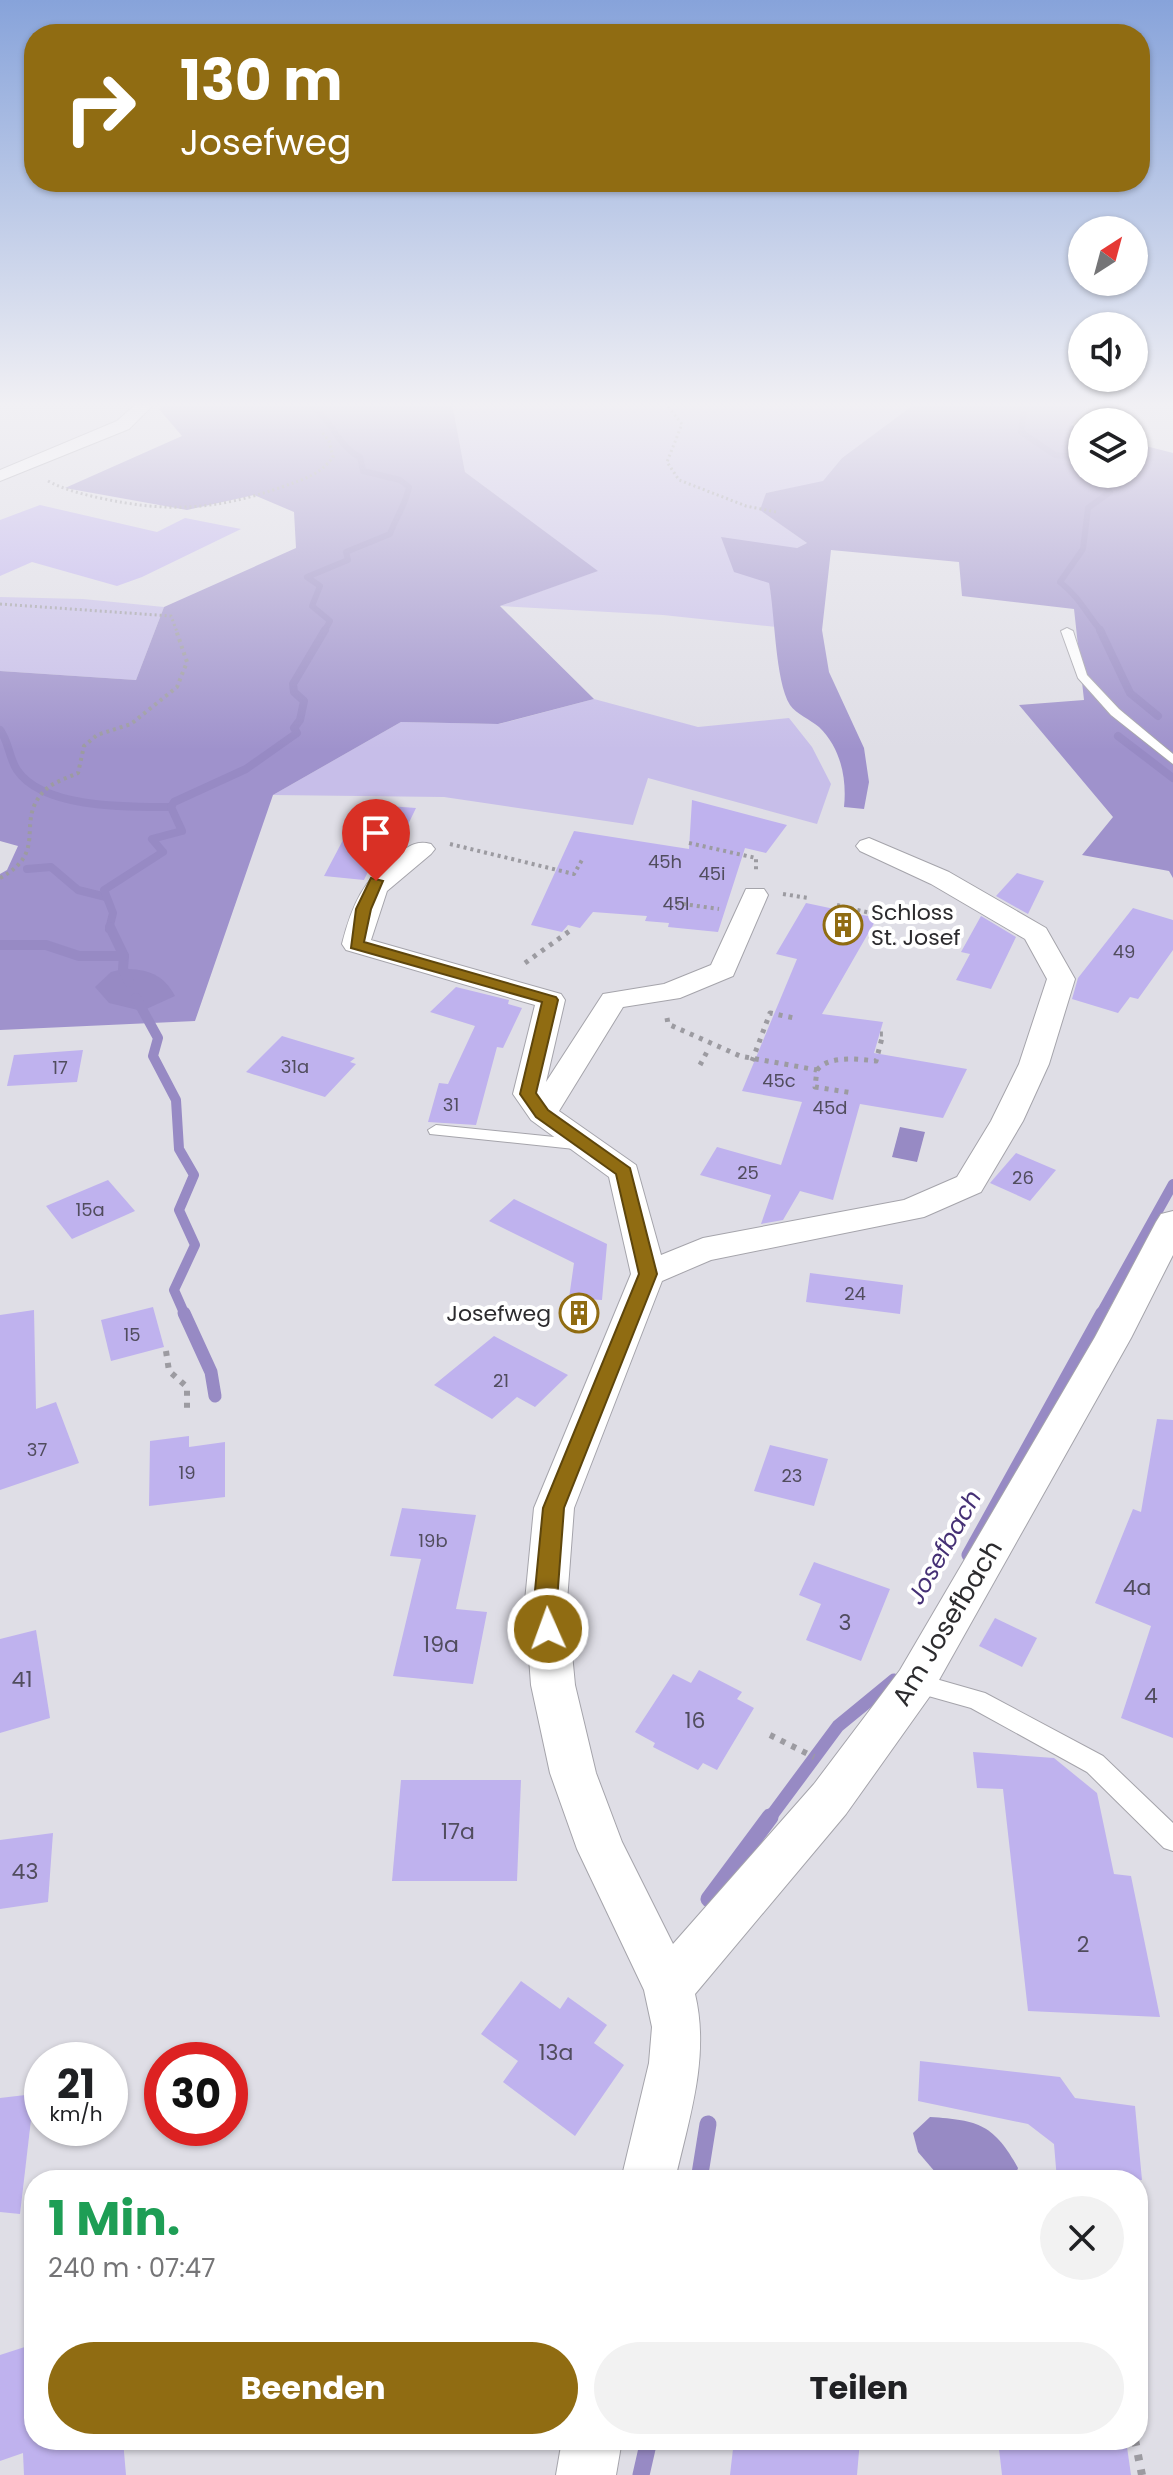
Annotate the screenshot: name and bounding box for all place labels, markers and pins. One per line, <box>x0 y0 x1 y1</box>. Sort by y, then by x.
pin <box>342 799 410 881</box>
place label: Schloss St. Josef <box>871 897 961 953</box>
building icon: Schloss St. Josef <box>822 904 864 946</box>
building icon: Josefweg <box>558 1292 600 1334</box>
place label: Josefweg <box>446 1298 551 1329</box>

